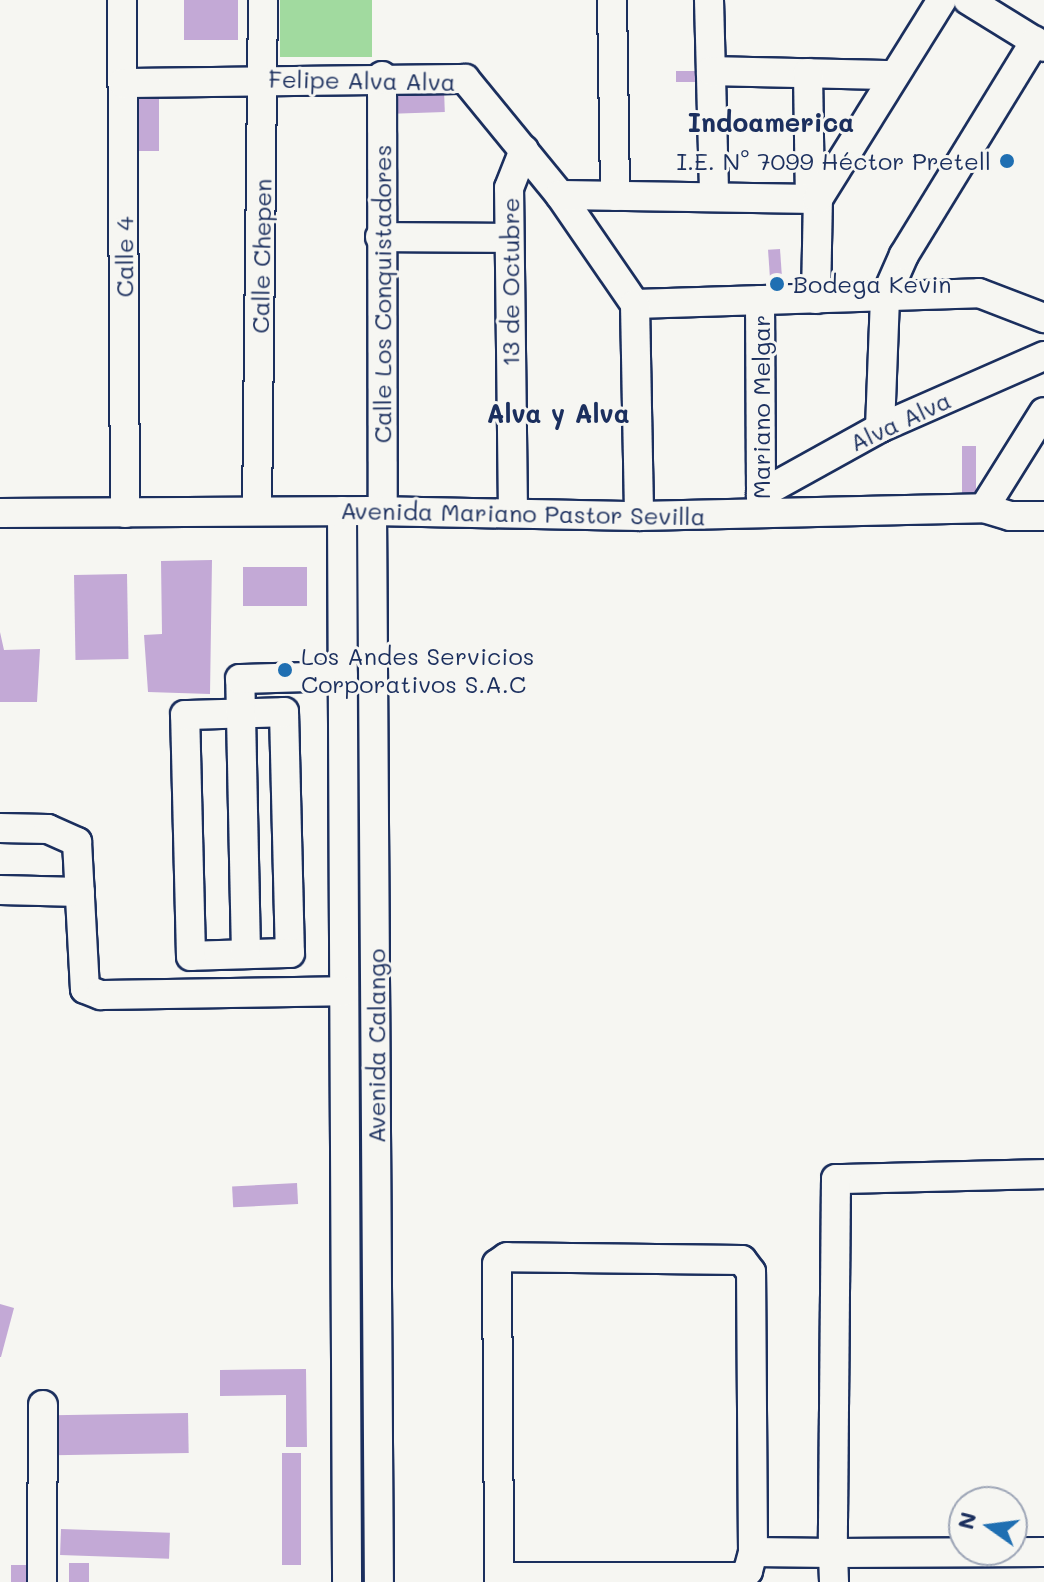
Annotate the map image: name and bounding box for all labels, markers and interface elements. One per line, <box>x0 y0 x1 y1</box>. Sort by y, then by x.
street label: Felipe Alva Alva <box>268 64 456 96</box>
district label: Indoamerica <box>688 107 854 139</box>
street label: Calle Los Conquistadores <box>368 145 396 443</box>
place label: I.E. N° 7099 Héctor Pretell <box>676 147 991 175</box>
marker: I.E. N° 7099 Héctor Pretell <box>998 152 1016 170</box>
street label: Calle Chepen <box>245 178 277 334</box>
street label: 13 de Octubre <box>496 197 524 367</box>
street label: Calle 4 <box>110 217 138 297</box>
place label: Bodega Kevin <box>793 270 952 298</box>
marker: Bodega Kevin <box>768 275 786 293</box>
street label: Mariano Melgar <box>747 315 775 499</box>
street label: Alva Alva <box>845 385 955 457</box>
district label: Alva y Alva <box>486 398 630 430</box>
street label: Avenida Mariano Pastor Sevilla <box>340 495 706 531</box>
place label: Los Andes Servicios Corporativos S.A.C <box>301 642 534 698</box>
marker: Los Andes Servicios Corporativos S.A.C <box>276 661 294 679</box>
street label: Avenida Calango <box>362 949 390 1143</box>
north arrow <box>948 1486 1028 1566</box>
text: N <box>950 1509 982 1532</box>

